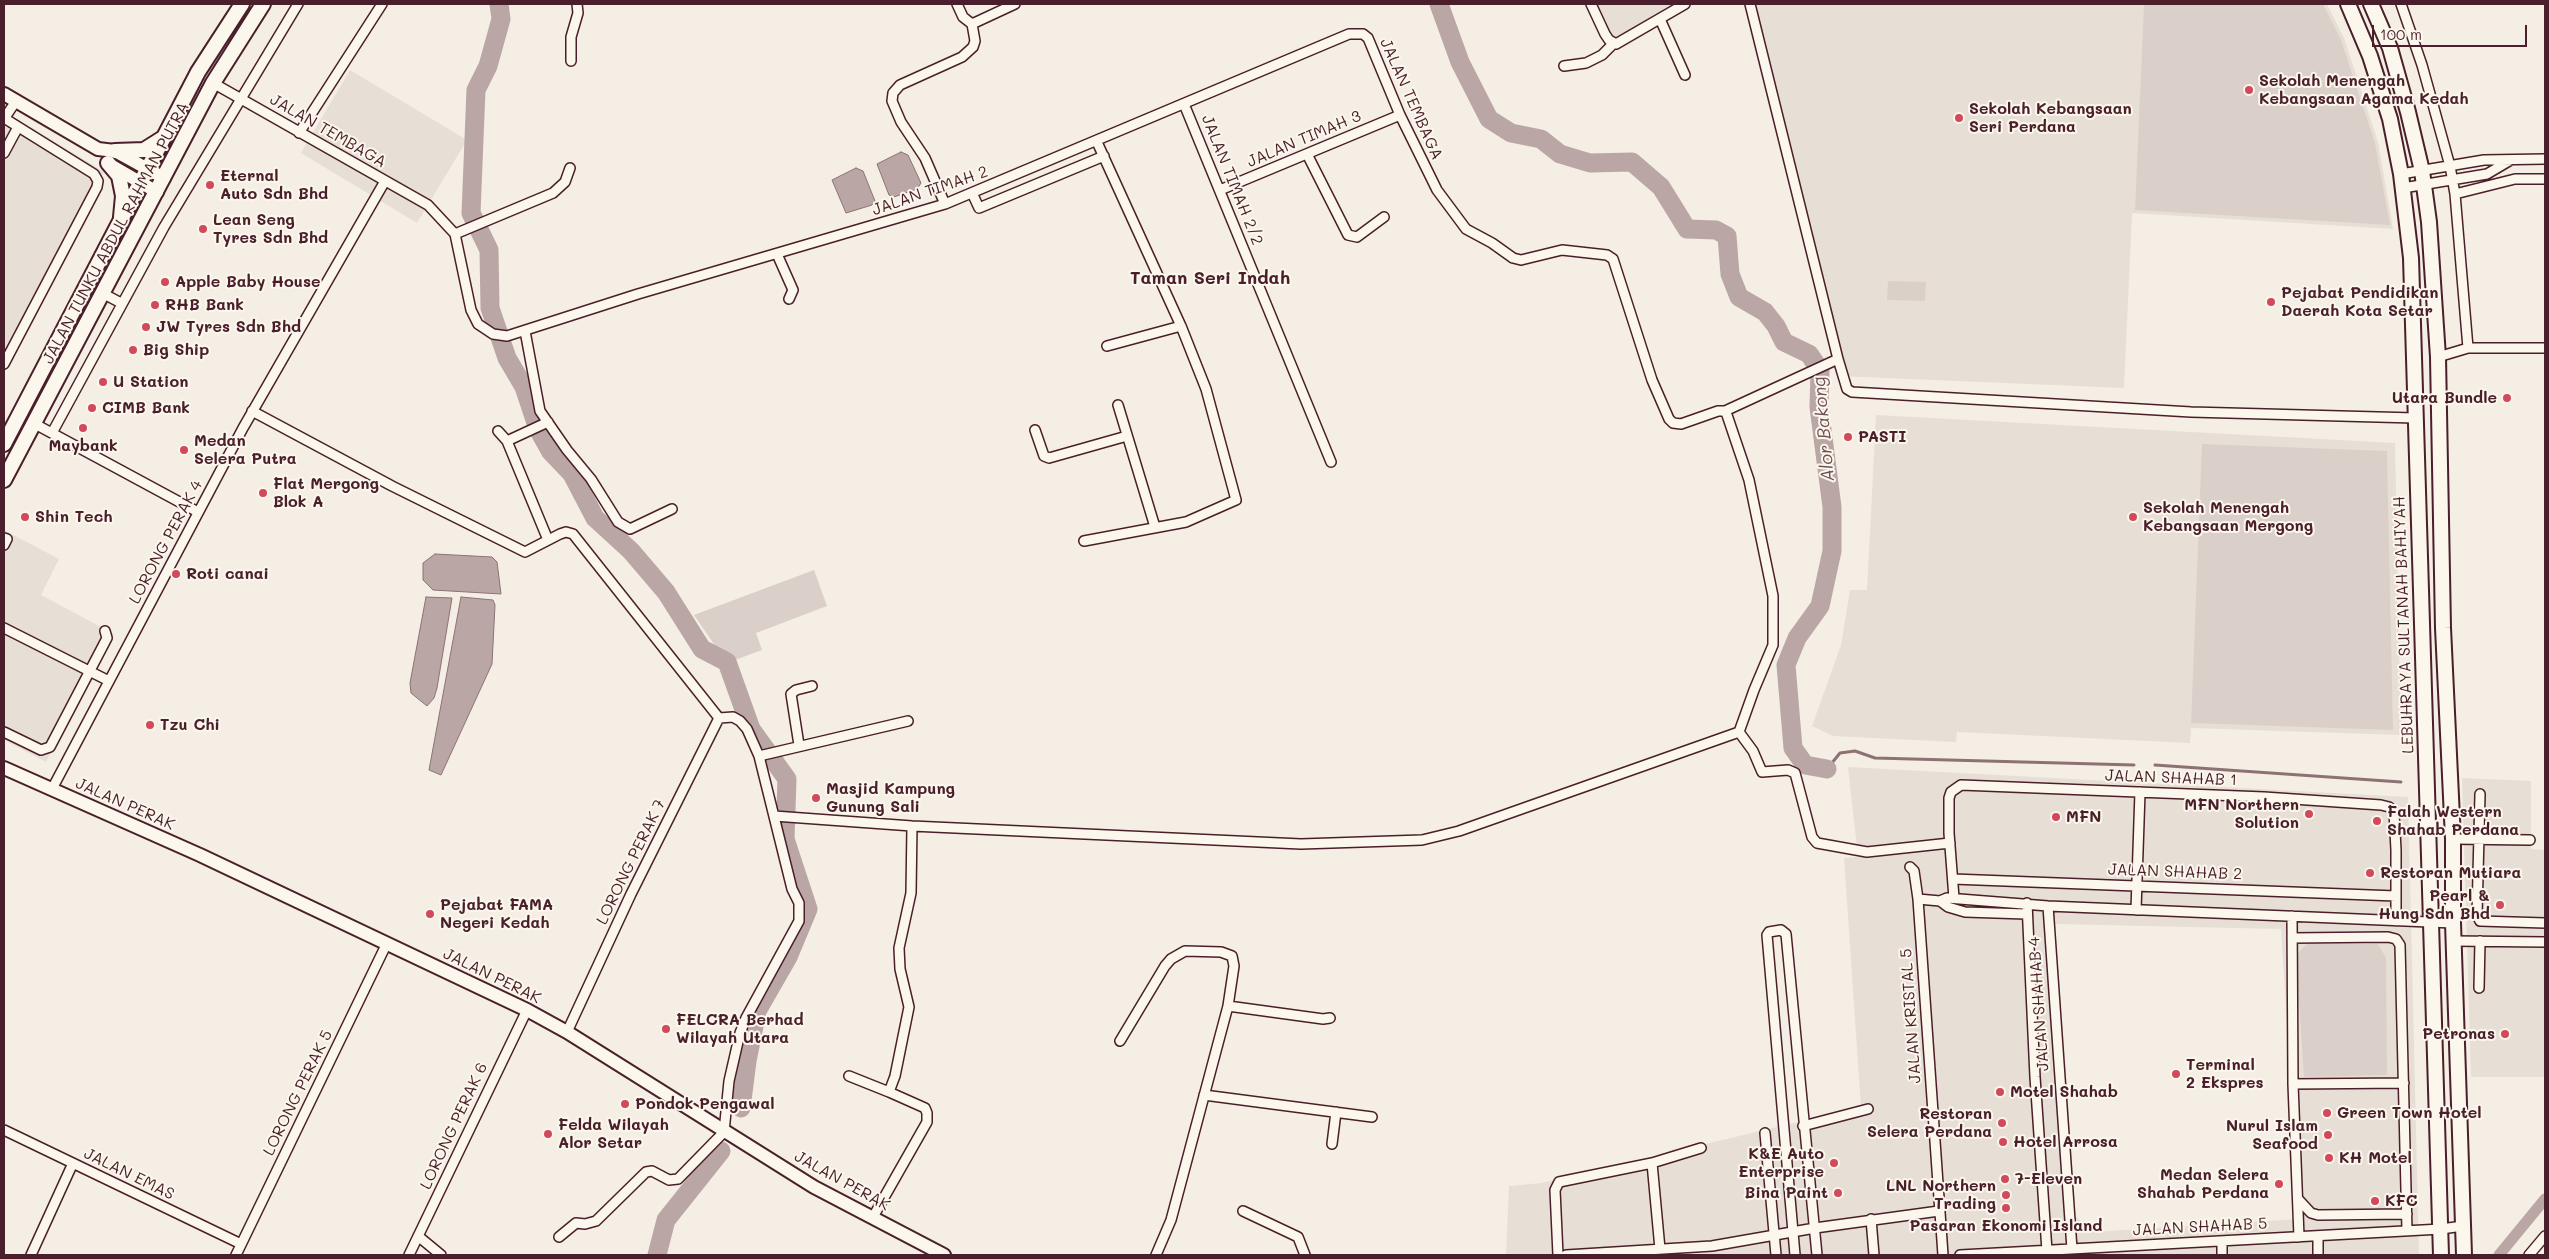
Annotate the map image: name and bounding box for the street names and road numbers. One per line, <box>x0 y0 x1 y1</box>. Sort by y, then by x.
street label: JALAN TEMBAGA <box>1376 35 1446 163</box>
street label: JALAN TEMBAGA <box>266 90 390 172</box>
street label: JALAN TUNKU ABDUL RAHMAN PUTRA <box>39 99 193 367</box>
street label: JALAN TIMAH 3 <box>1244 106 1364 172</box>
street label: JALAN TIMAH 2/2 <box>1197 112 1267 248</box>
street label: JALAN TIMAH 2 <box>869 162 991 220</box>
street label: LORONG PERAK 4 <box>125 477 207 607</box>
street label: LEBUHRAYA SULTANAH BAHIYAH <box>2390 496 2418 754</box>
street label: JALAN SHAHAB 1 <box>2104 766 2238 790</box>
street label: JALAN PERAK <box>73 774 177 834</box>
street label: LORONG PERAK 7 <box>592 796 670 928</box>
street label: JALAN SHAHAB 2 <box>2108 860 2242 884</box>
street label: JALAN SHAHAB 4 <box>2025 936 2053 1072</box>
street label: JALAN PERAK <box>440 944 544 1008</box>
street label: JALAN KRISTAL 5 <box>1897 948 1925 1084</box>
street label: LORONG PERAK 5 <box>259 1027 337 1159</box>
street label: LORONG PERAK 6 <box>416 1060 492 1192</box>
street label: JALAN EMAS <box>81 1144 177 1204</box>
street label: JALAN PERAK <box>791 1147 893 1215</box>
street label: JALAN SHAHAB 5 <box>2132 1214 2268 1240</box>

